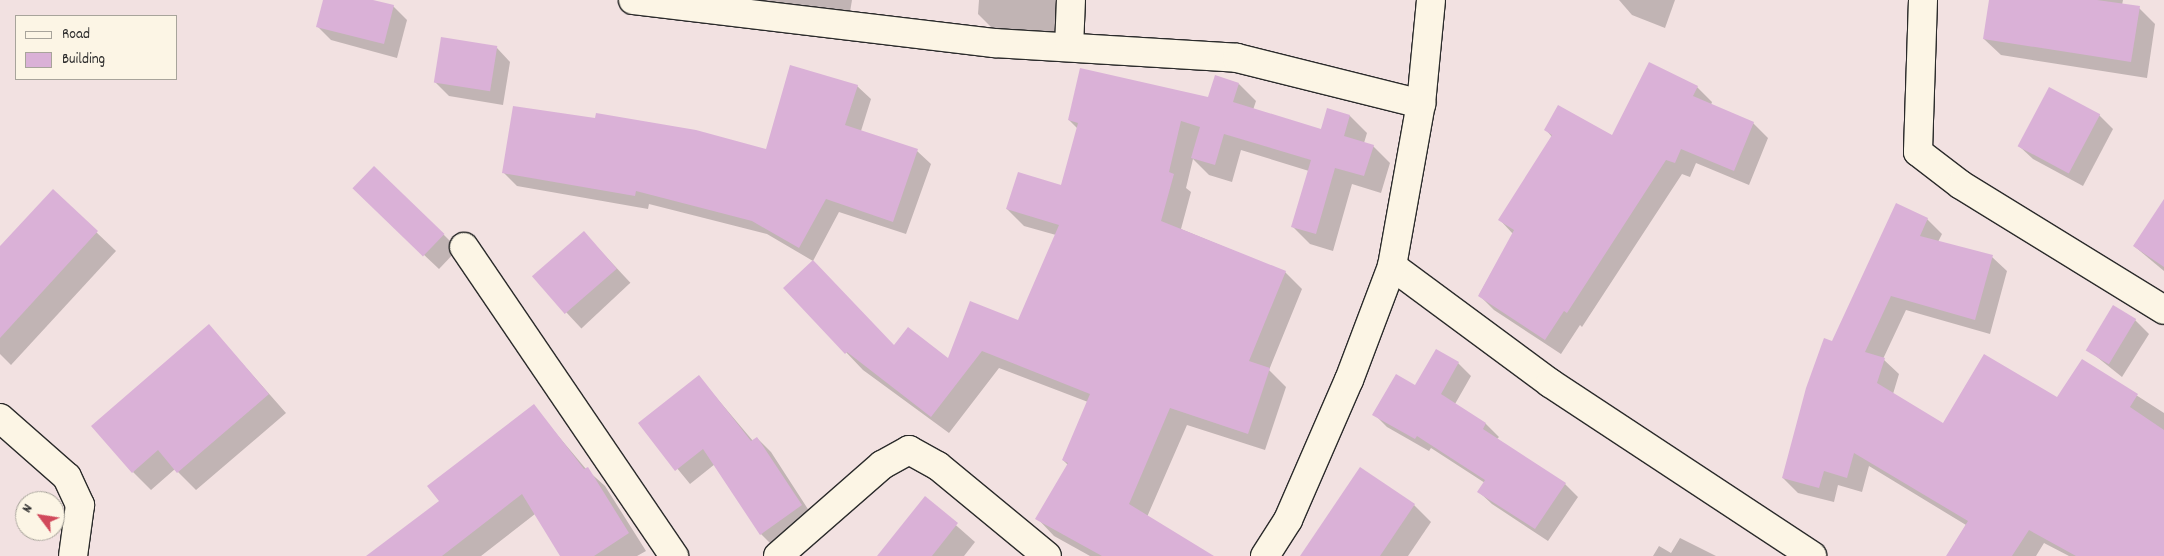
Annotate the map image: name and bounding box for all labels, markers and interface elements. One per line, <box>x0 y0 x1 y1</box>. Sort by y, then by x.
legend <box>15 15 178 80</box>
text: Road <box>62 24 90 46</box>
text: Building <box>62 49 105 71</box>
north arrow <box>15 491 65 541</box>
text: N <box>18 501 38 517</box>

